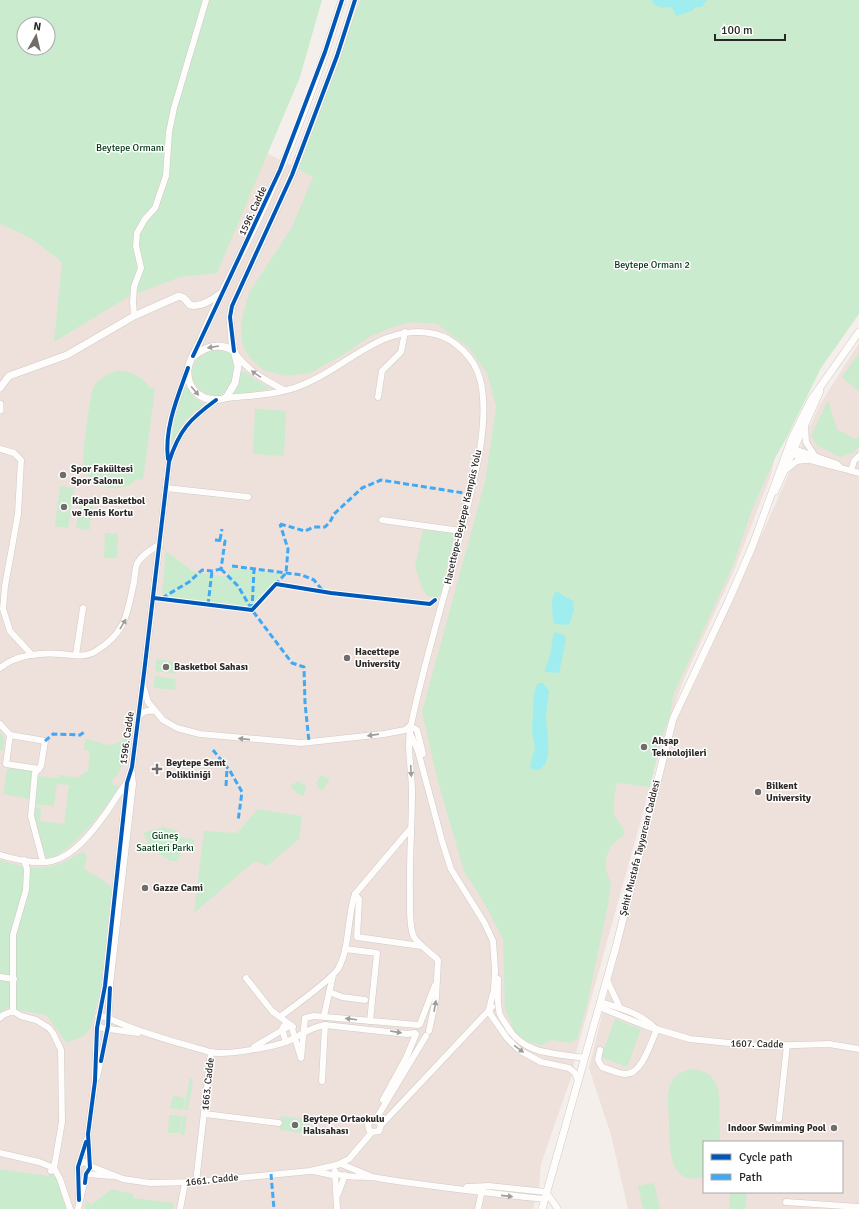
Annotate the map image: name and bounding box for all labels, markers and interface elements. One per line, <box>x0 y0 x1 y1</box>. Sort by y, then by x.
north arrow <box>16 16 56 56</box>
scale bar <box>715 16 785 42</box>
text: N <box>33 20 42 34</box>
text: 100 m <box>721 23 753 38</box>
park label: Beytepe Ormanı <box>96 142 164 154</box>
street label: 1596. Cadde <box>236 184 270 238</box>
park label: Beytepe Ormanı 2 <box>614 259 690 271</box>
one-way arrow <box>207 344 219 350</box>
one-way arrow <box>251 370 261 378</box>
one-way arrow <box>191 385 199 396</box>
street label: Hacettepe-Beytepe Kampüs Yolu <box>442 448 484 586</box>
place label: Spor Fakültesi Spor Salonu <box>71 463 133 487</box>
marker: Spor Fakültesi Spor Salonu <box>58 470 68 480</box>
place label: Kapalı Basketbol ve Tenis Kortu <box>71 495 145 519</box>
marker: Kapalı Basketbol ve Tenis Kortu <box>59 502 69 512</box>
one-way arrow <box>120 618 127 630</box>
place label: Hacettepe University <box>355 646 400 670</box>
marker: Hacettepe University <box>342 653 352 663</box>
place label: Basketbol Sahası <box>174 661 248 673</box>
marker: Basketbol Sahası <box>161 662 171 672</box>
street label: 1596. Cadde <box>117 711 137 765</box>
one-way arrow <box>367 732 379 738</box>
one-way arrow <box>238 735 250 742</box>
place label: Ahşap Teknolojileri <box>652 735 707 759</box>
marker: Ahşap Teknolojileri <box>639 742 649 752</box>
place label: Beytepe Semt Polikliniği <box>166 757 226 781</box>
marker: Beytepe Semt Polikliniği <box>151 763 163 775</box>
one-way arrow <box>408 765 414 778</box>
street label: Şehit Mustafa Tayyarcan Caddesi <box>617 779 663 917</box>
place label: Bilkent University <box>766 780 811 804</box>
marker: Bilkent University <box>753 787 763 797</box>
park label: Güneş Saatleri Parkı <box>136 830 194 854</box>
place label: Gazze Cami <box>153 882 203 894</box>
marker: Gazze Cami <box>140 883 150 893</box>
one-way arrow <box>432 1000 438 1012</box>
one-way arrow <box>345 1016 357 1022</box>
one-way arrow <box>390 1029 403 1035</box>
street label: 1607. Cadde <box>730 1038 784 1050</box>
one-way arrow <box>514 1045 525 1054</box>
street label: 1663. Cadde <box>199 1057 217 1111</box>
place label: Beytepe Ortaokulu Halısahası <box>303 1113 385 1137</box>
marker: Beytepe Ortaokulu Halısahası <box>290 1120 300 1130</box>
place label: Indoor Swimming Pool <box>728 1122 826 1134</box>
marker: Indoor Swimming Pool <box>829 1123 839 1133</box>
legend <box>703 1141 843 1193</box>
text: Cycle path <box>739 1150 792 1165</box>
text: Path <box>739 1170 762 1185</box>
street label: 1661. Cadde <box>185 1171 239 1189</box>
one-way arrow <box>501 1192 513 1199</box>

